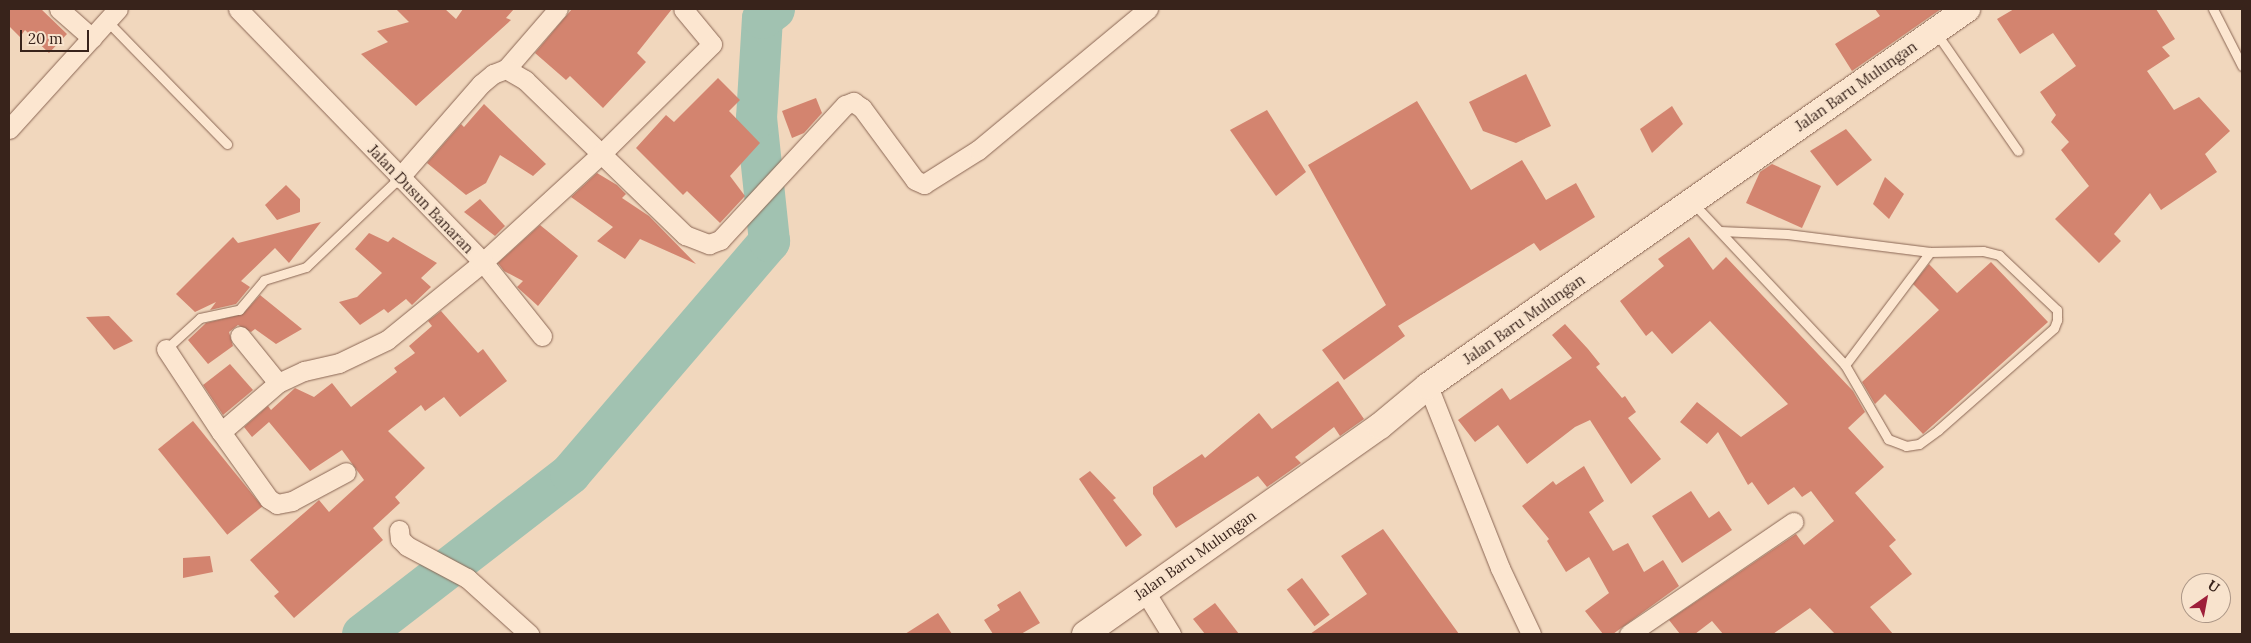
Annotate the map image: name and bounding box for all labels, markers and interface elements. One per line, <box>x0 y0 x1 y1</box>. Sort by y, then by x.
scale bar <box>22 20 91 52</box>
text: 20 m <box>28 29 63 48</box>
street label: Jalan Baru Mulungan <box>1792 37 1920 135</box>
street label: Jalan Dusun Banaran <box>364 141 478 257</box>
street label: Jalan Baru Mulungan <box>1460 270 1588 368</box>
street label: Jalan Baru Mulungan <box>1131 506 1259 604</box>
north arrow <box>2181 573 2231 623</box>
text: U <box>2204 576 2223 597</box>

